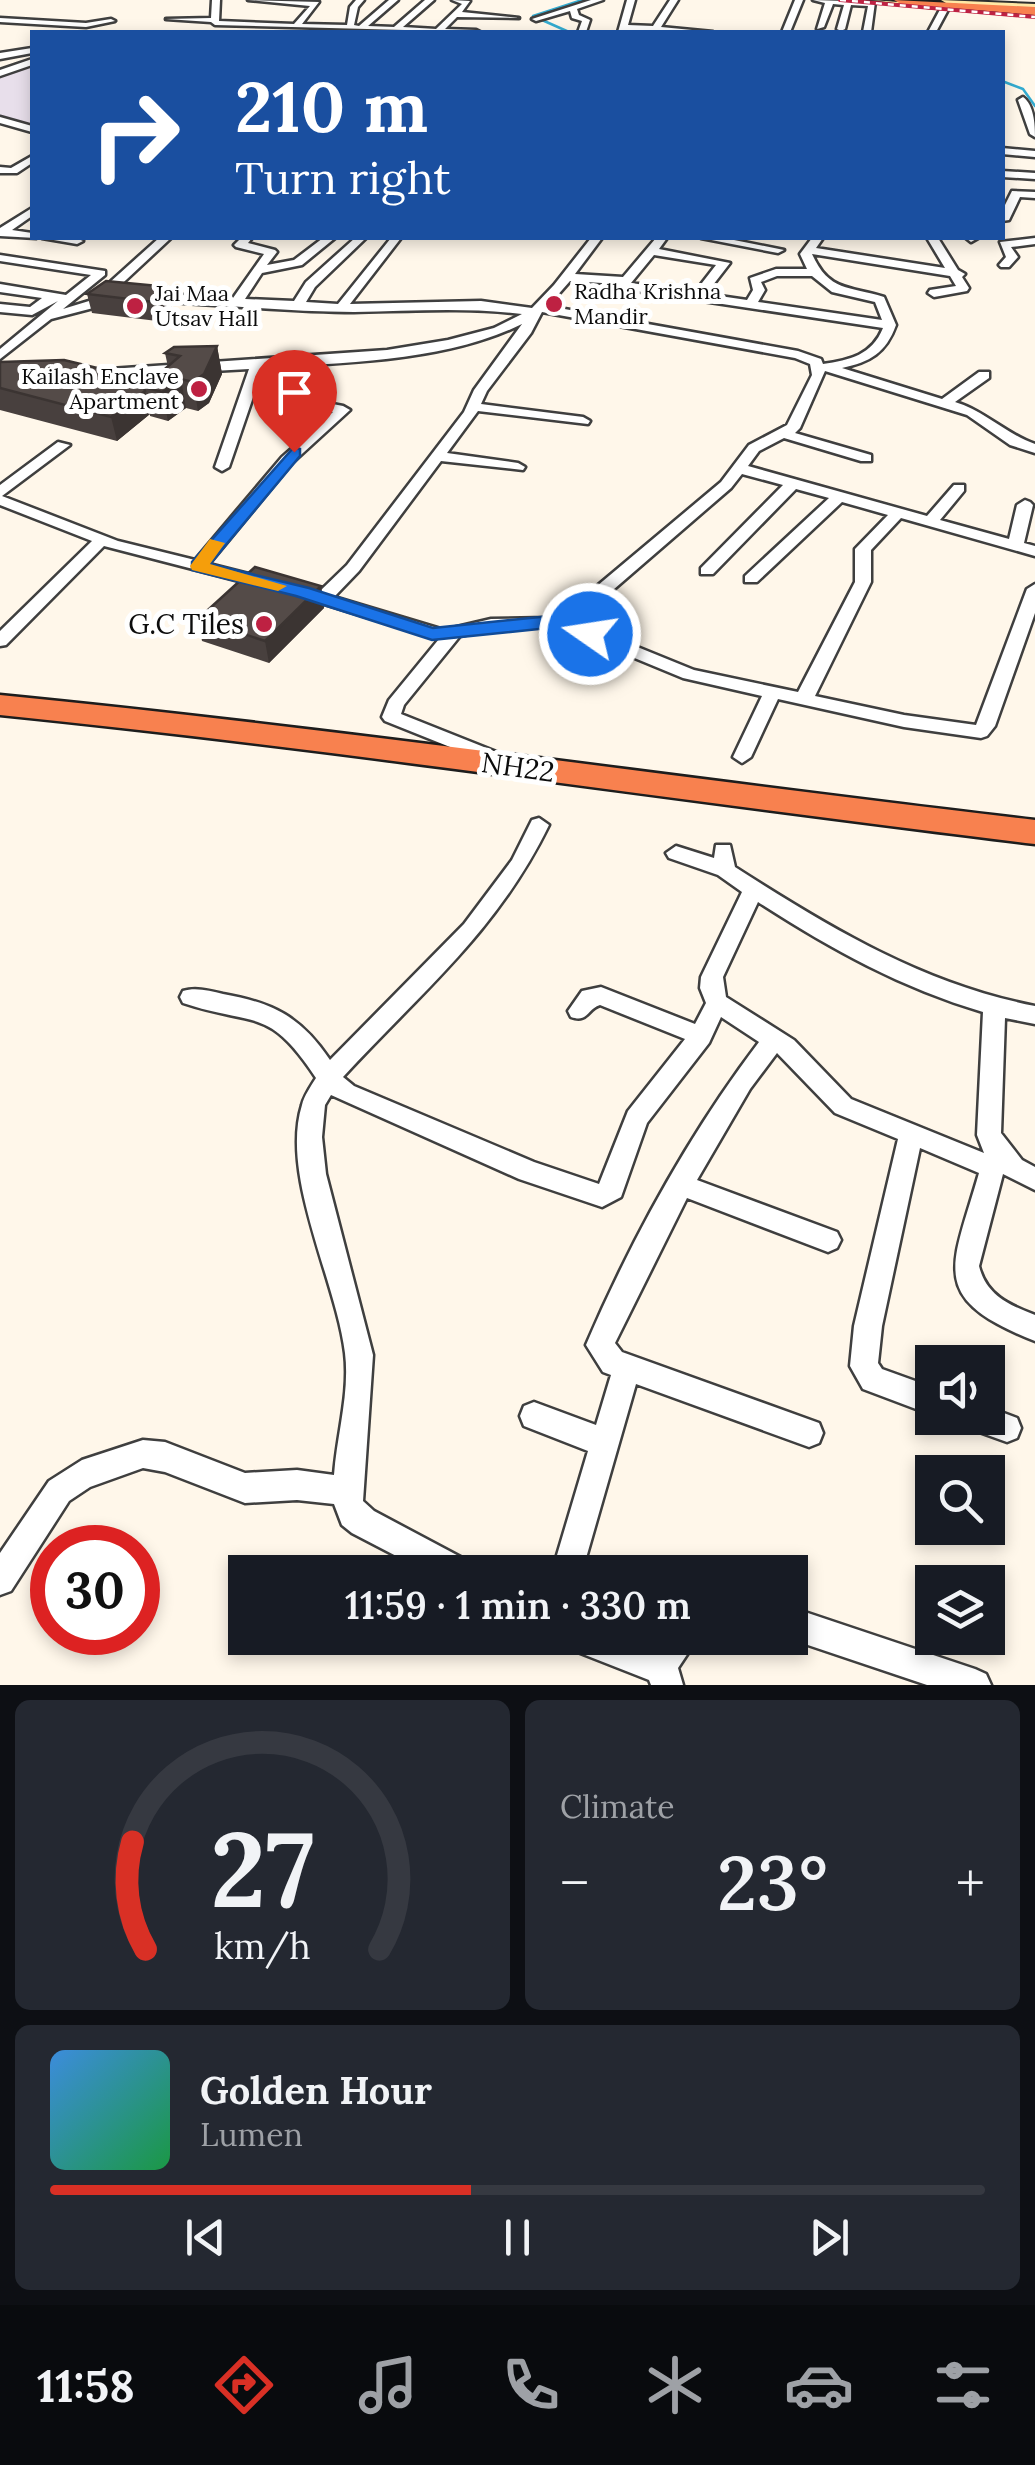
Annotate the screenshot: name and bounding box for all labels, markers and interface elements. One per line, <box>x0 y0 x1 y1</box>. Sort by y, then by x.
text: 210 m <box>235 62 428 151</box>
icon: right <box>70 70 200 200</box>
text: Turn right <box>235 149 451 206</box>
place label: Radha Krishna Mandir <box>574 277 721 330</box>
place label: Jai Maa Utsav Hall <box>154 279 258 332</box>
marker: Radha Krishna Mandir <box>543 293 565 315</box>
marker: Jai Maa Utsav Hall <box>124 295 146 317</box>
pin <box>252 350 337 453</box>
place label: Kailash Enclave Apartment <box>21 362 179 415</box>
icon: arrive <box>267 365 322 420</box>
marker: Kailash Enclave Apartment <box>188 378 210 400</box>
position arrow <box>538 582 642 686</box>
place label: G.C Tiles <box>128 606 244 642</box>
marker: G.C Tiles <box>253 613 275 635</box>
street label: NH22 <box>479 744 557 790</box>
map controls <box>915 1345 1005 1655</box>
button: sound <box>915 1345 1005 1435</box>
button: search <box>915 1455 1005 1545</box>
speed limit sign: 30 <box>30 1525 160 1655</box>
button: layers <box>915 1565 1005 1655</box>
text: 11:59 · 1 min · 330 m <box>345 1581 691 1629</box>
text: Climate <box>560 1786 675 1827</box>
text: 27 <box>210 1802 315 1935</box>
text: 23° <box>717 1835 828 1931</box>
text: − <box>560 1848 589 1918</box>
text: + <box>956 1848 985 1918</box>
text: km/h <box>214 1923 311 1969</box>
text: Golden Hour <box>200 2066 432 2114</box>
text: Lumen <box>200 2114 303 2155</box>
icon: previous <box>178 2210 233 2265</box>
icon: pause <box>490 2210 545 2265</box>
icon: next <box>802 2210 857 2265</box>
icon: directions <box>209 2350 279 2420</box>
icon: music <box>353 2350 423 2420</box>
icon: phone <box>496 2350 566 2420</box>
icon: climate <box>640 2350 710 2420</box>
icon: car <box>784 2350 854 2420</box>
icon: filters <box>928 2350 998 2420</box>
text: 11:58 <box>37 2357 135 2414</box>

